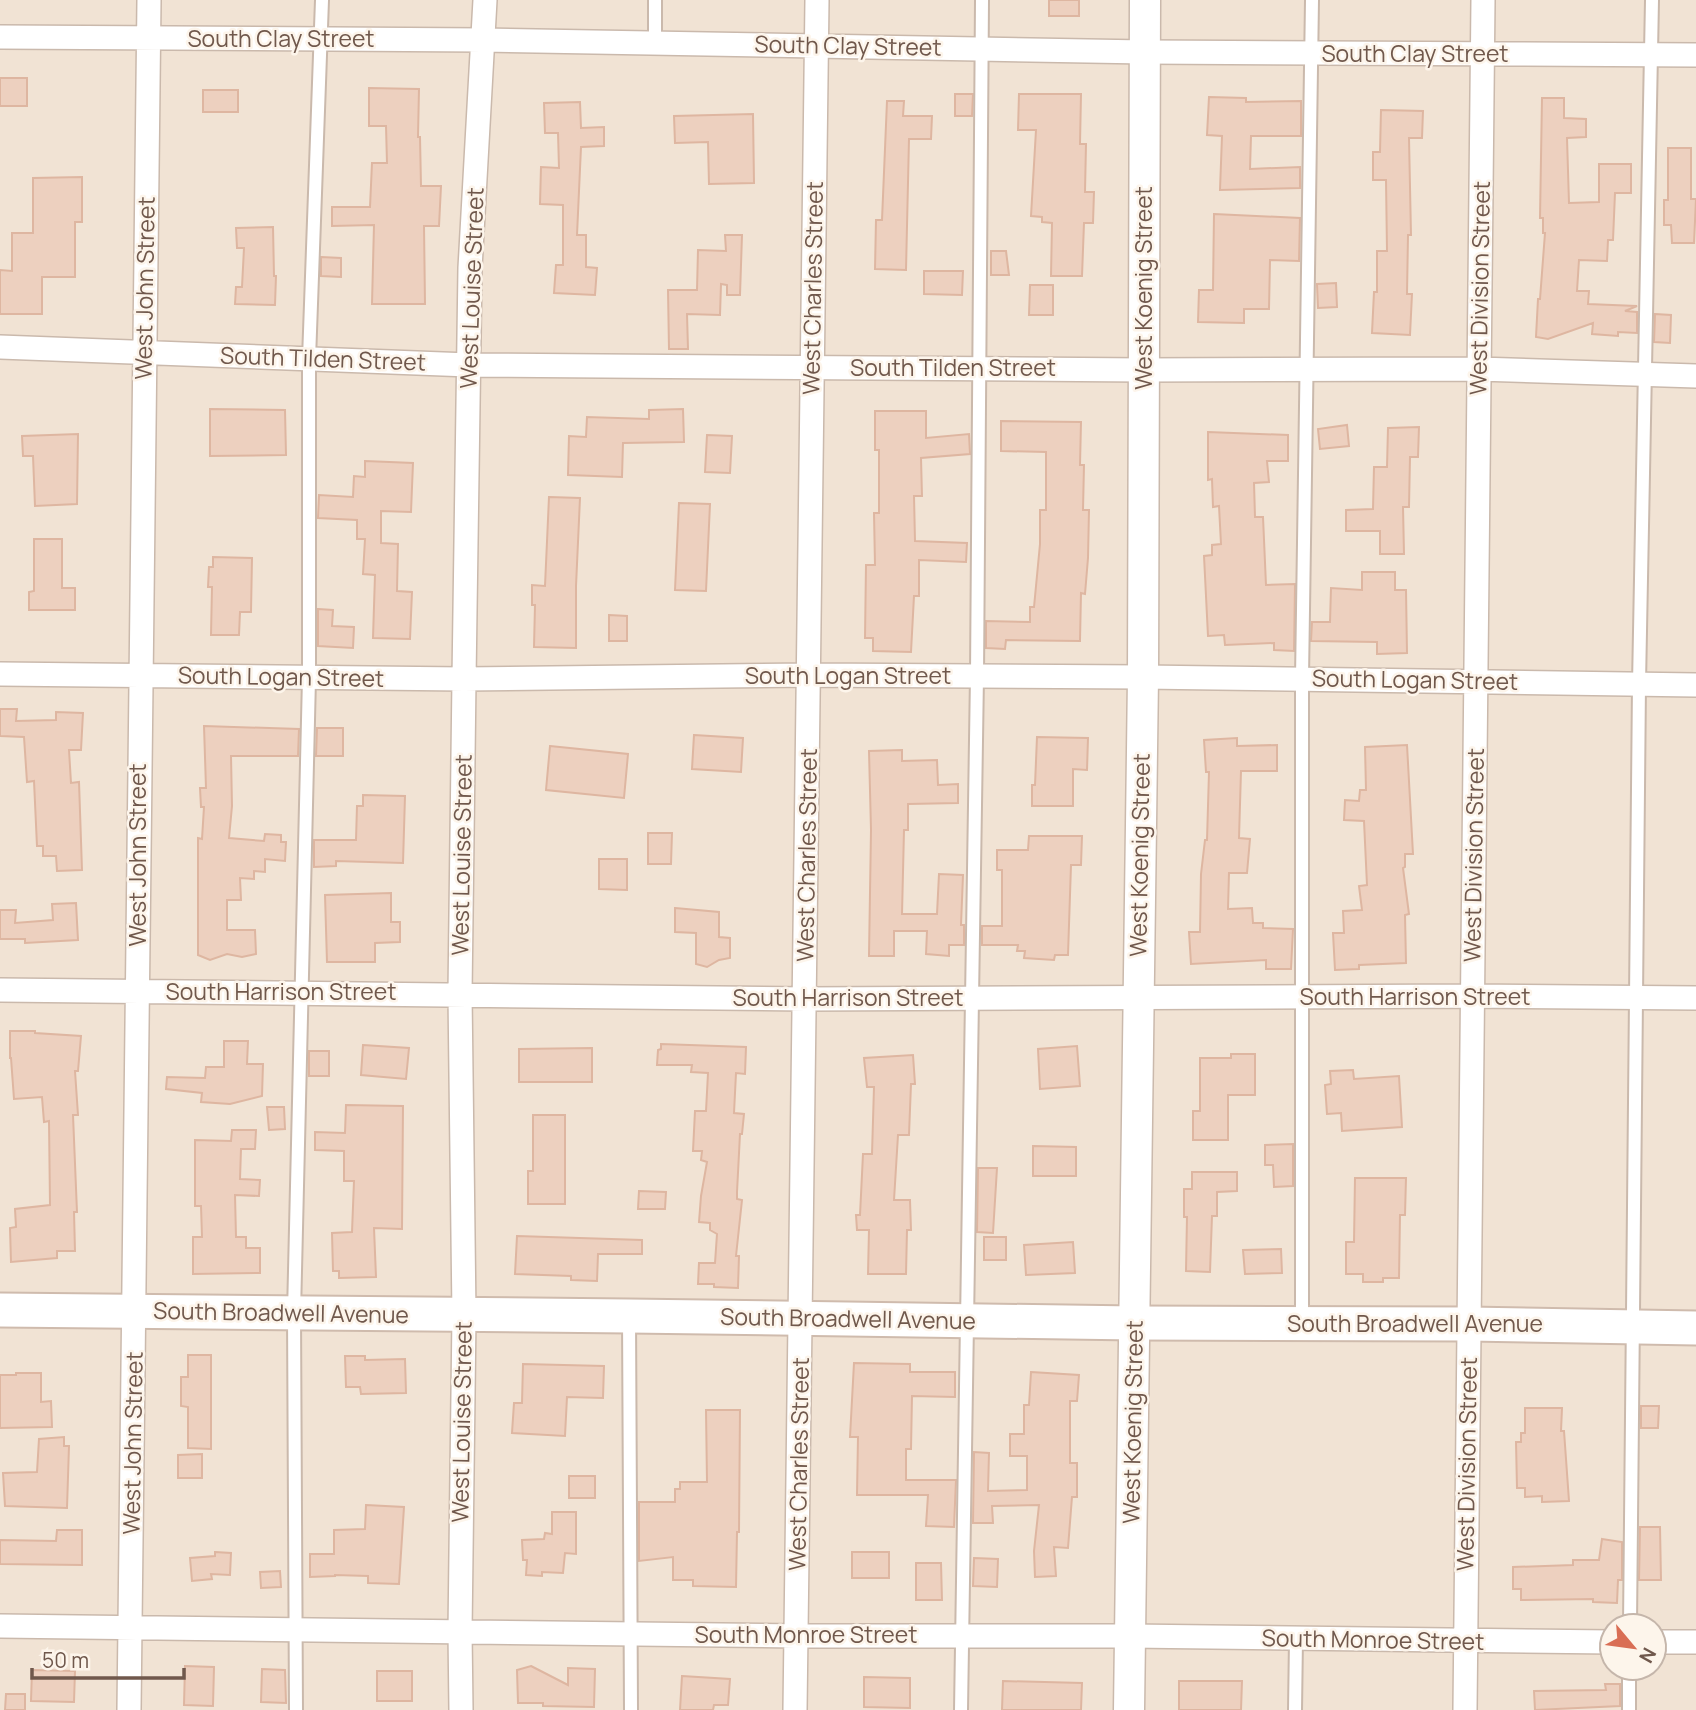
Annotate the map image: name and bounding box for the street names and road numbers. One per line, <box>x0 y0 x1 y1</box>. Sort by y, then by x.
street label: South Clay Street <box>187 22 375 54</box>
street label: South Clay Street <box>754 27 942 63</box>
street label: South Clay Street <box>1321 37 1509 69</box>
street label: West Charles Street <box>794 181 830 395</box>
street label: West Division Street <box>1461 181 1497 395</box>
street label: West Koenig Street <box>1127 186 1159 390</box>
street label: West Louise Street <box>451 187 491 389</box>
street label: West John Street <box>126 196 162 380</box>
street label: South Tilden Street <box>220 338 426 378</box>
street label: South Tilden Street <box>850 351 1056 383</box>
street label: South Logan Street <box>178 658 385 694</box>
street label: South Logan Street <box>745 659 951 691</box>
street label: South Logan Street <box>1312 661 1519 697</box>
street label: West Charles Street <box>788 748 824 962</box>
street label: West Division Street <box>1455 748 1491 962</box>
street label: West Koenig Street <box>1121 753 1157 957</box>
street label: West Louise Street <box>443 754 479 956</box>
street label: West John Street <box>121 763 153 947</box>
street label: South Harrison Street <box>166 975 396 1007</box>
street label: South Harrison Street <box>1300 980 1530 1012</box>
street label: South Harrison Street <box>733 981 963 1013</box>
street label: South Broadwell Avenue <box>153 1294 409 1330</box>
street label: South Broadwell Avenue <box>720 1300 976 1336</box>
street label: South Broadwell Avenue <box>1287 1307 1543 1339</box>
street label: West Koenig Street <box>1114 1320 1150 1524</box>
street label: West Louise Street <box>443 1321 479 1523</box>
street label: West John Street <box>114 1351 150 1535</box>
street label: West Charles Street <box>780 1357 816 1571</box>
street label: West Division Street <box>1448 1357 1484 1571</box>
street label: South Monroe Street <box>695 1618 917 1650</box>
street label: South Monroe Street <box>1261 1621 1485 1657</box>

